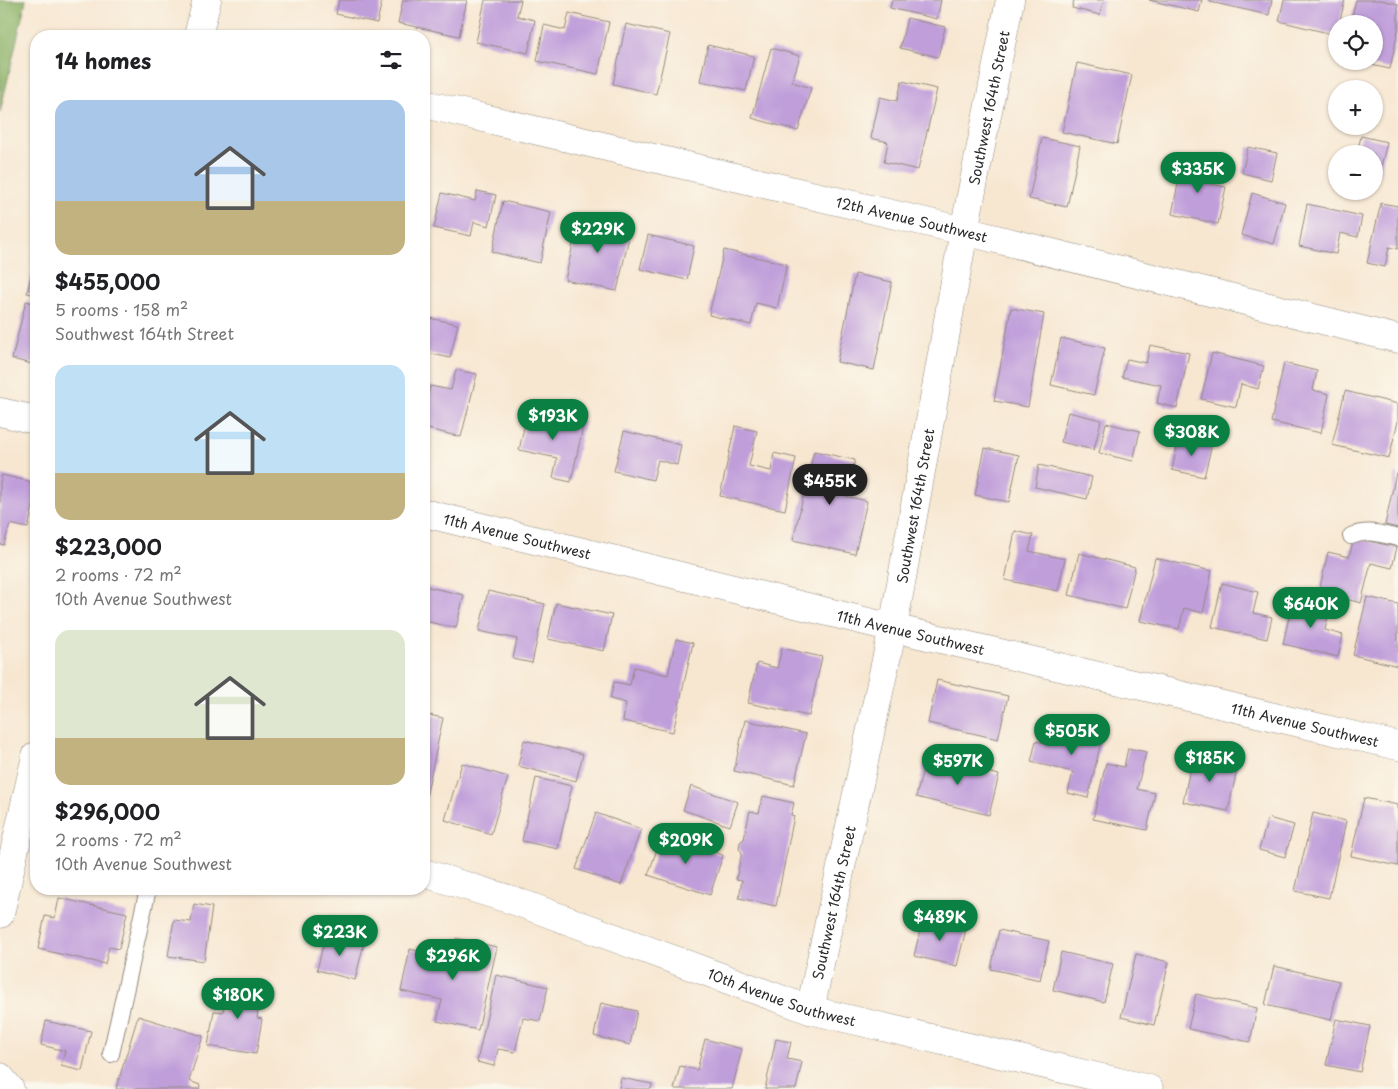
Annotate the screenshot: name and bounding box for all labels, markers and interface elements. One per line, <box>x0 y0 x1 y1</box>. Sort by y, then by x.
map controls <box>1328 15 1383 200</box>
button: locate <box>1328 15 1383 70</box>
street label: Southwest 164th Street <box>963 28 1014 187</box>
text: 14 homes <box>55 44 151 76</box>
icon: filters <box>377 46 405 74</box>
button: + <box>1328 80 1383 135</box>
icon: home <box>185 133 275 223</box>
button: − <box>1328 145 1383 200</box>
pin: $335K <box>1163 152 1233 194</box>
text: $335K <box>1172 156 1224 180</box>
street label: 12th Avenue Southwest <box>834 191 990 247</box>
pin: $229K <box>563 212 633 254</box>
text: $229K <box>571 216 625 240</box>
text: $455,000 <box>55 265 160 297</box>
text: 5 rooms · 158 m² <box>55 297 188 321</box>
text: Southwest 164th Street <box>55 321 234 345</box>
icon: home <box>185 398 275 488</box>
pin: $193K <box>518 398 588 441</box>
text: $193K <box>528 403 578 427</box>
pin: $308K <box>1157 414 1227 457</box>
text: $308K <box>1165 419 1219 443</box>
street label: Southwest 164th Street <box>891 427 939 585</box>
pin: $455K <box>795 464 865 506</box>
text: $455K <box>803 468 857 492</box>
street label: 11th Avenue Southwest <box>441 508 594 564</box>
text: $223,000 <box>55 530 162 562</box>
text: 2 rooms · 72 m² <box>55 562 182 586</box>
text: 10th Avenue Southwest <box>55 586 232 610</box>
pin: $640K <box>1276 586 1346 629</box>
text: $640K <box>1284 591 1338 615</box>
street label: 11th Avenue Southwest <box>835 604 987 660</box>
icon: home <box>185 663 275 753</box>
street label: 11th Avenue Southwest <box>1229 697 1381 752</box>
pin: $505K <box>1037 714 1107 756</box>
text: $505K <box>1045 718 1099 742</box>
pin: $185K <box>1175 740 1245 783</box>
pin: $597K <box>923 744 993 786</box>
text: $185K <box>1185 745 1235 769</box>
text: $597K <box>933 748 983 772</box>
text: $296,000 <box>55 795 160 827</box>
pin: $209K <box>651 822 721 865</box>
street label: Southwest 164th Street <box>806 823 860 981</box>
text: 2 rooms · 72 m² <box>55 827 182 851</box>
text: $209K <box>659 827 713 851</box>
text: 10th Avenue Southwest <box>55 851 232 875</box>
pin: $489K <box>905 900 975 942</box>
text: $489K <box>914 904 966 928</box>
pin: $223K <box>305 914 375 957</box>
text: $223K <box>313 919 367 943</box>
pin: $296K <box>418 938 488 981</box>
text: $296K <box>426 943 480 967</box>
street label: 10th Avenue Southwest <box>705 963 858 1031</box>
pin: $180K <box>203 978 273 1020</box>
text: $180K <box>212 982 264 1006</box>

